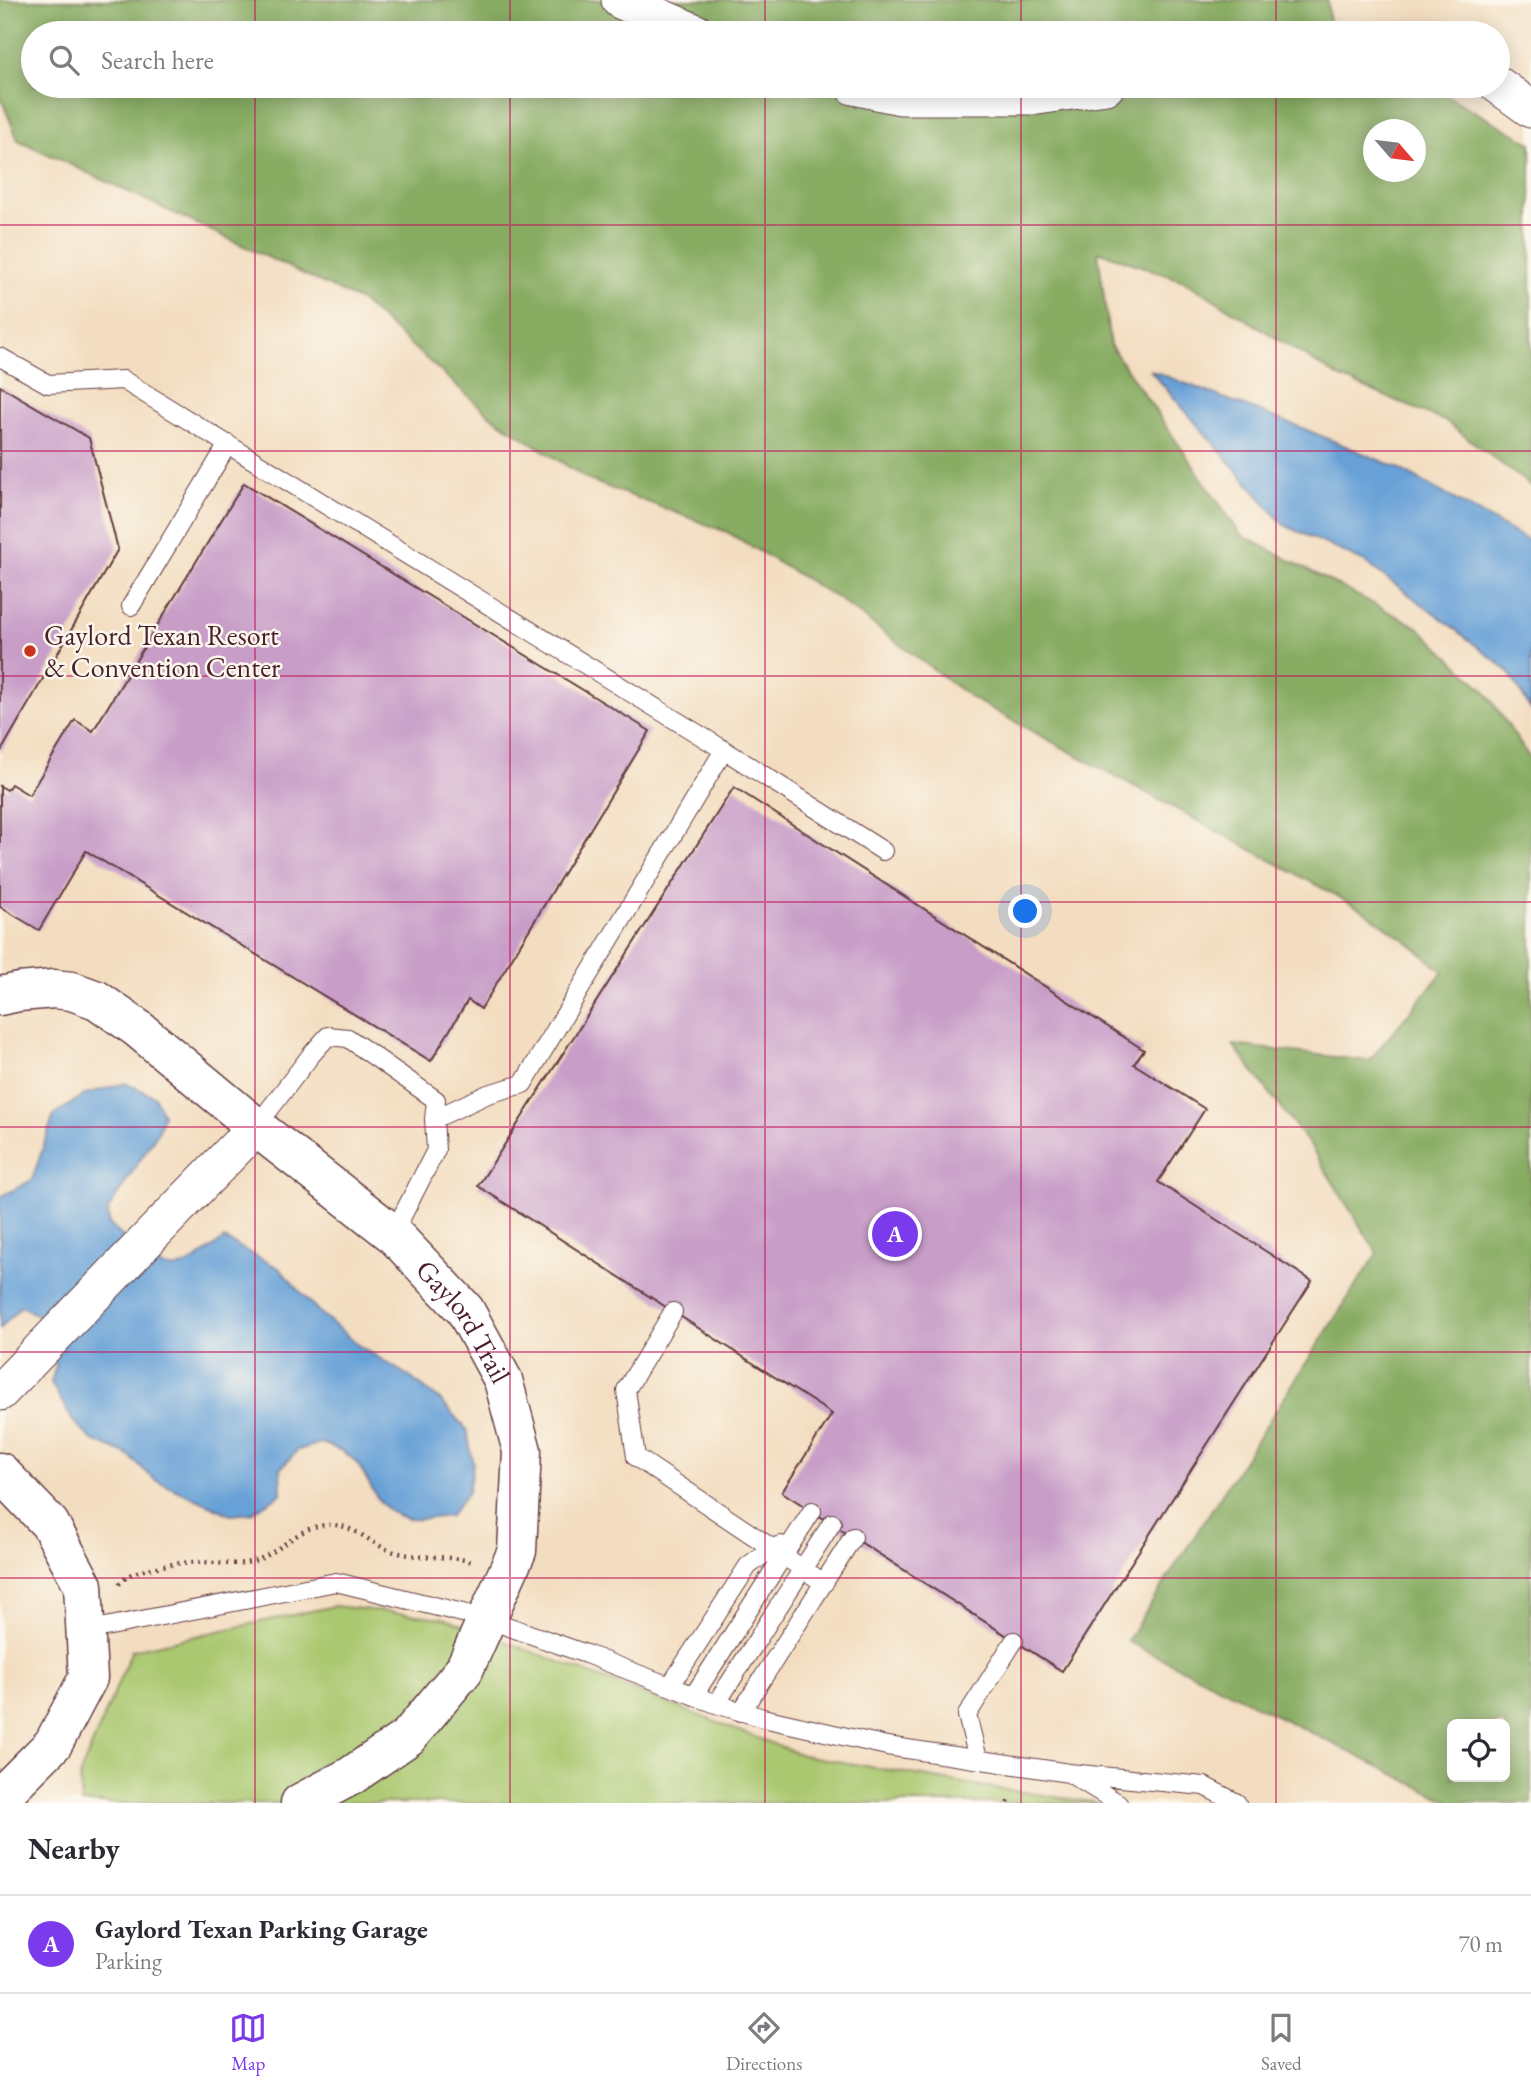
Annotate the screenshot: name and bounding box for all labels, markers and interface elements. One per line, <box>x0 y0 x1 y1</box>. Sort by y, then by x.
search box <box>21 21 1510 98</box>
icon: search <box>45 41 83 79</box>
text: Search here <box>101 43 214 77</box>
north arrow <box>1363 119 1426 182</box>
place label: Gaylord Texan Resort & Convention Center <box>44 617 281 685</box>
marker: Gaylord Texan Resort & Convention Center <box>22 643 38 659</box>
your location <box>1008 894 1042 928</box>
pin: A <box>872 1208 918 1260</box>
street label: Gaylord Trail <box>409 1252 519 1389</box>
map controls <box>1447 1719 1510 1782</box>
button: locate <box>1447 1719 1510 1782</box>
text: Nearby <box>28 1829 120 1868</box>
text: Gaylord Texan Parking Garage <box>95 1912 428 1946</box>
text: A <box>43 1929 59 1959</box>
text: 70 m <box>1458 1929 1503 1959</box>
text: Parking <box>95 1946 162 1976</box>
tab: Map <box>229 2009 267 2076</box>
tab: Directions <box>726 2009 802 2076</box>
tab: Saved <box>1261 2009 1302 2076</box>

